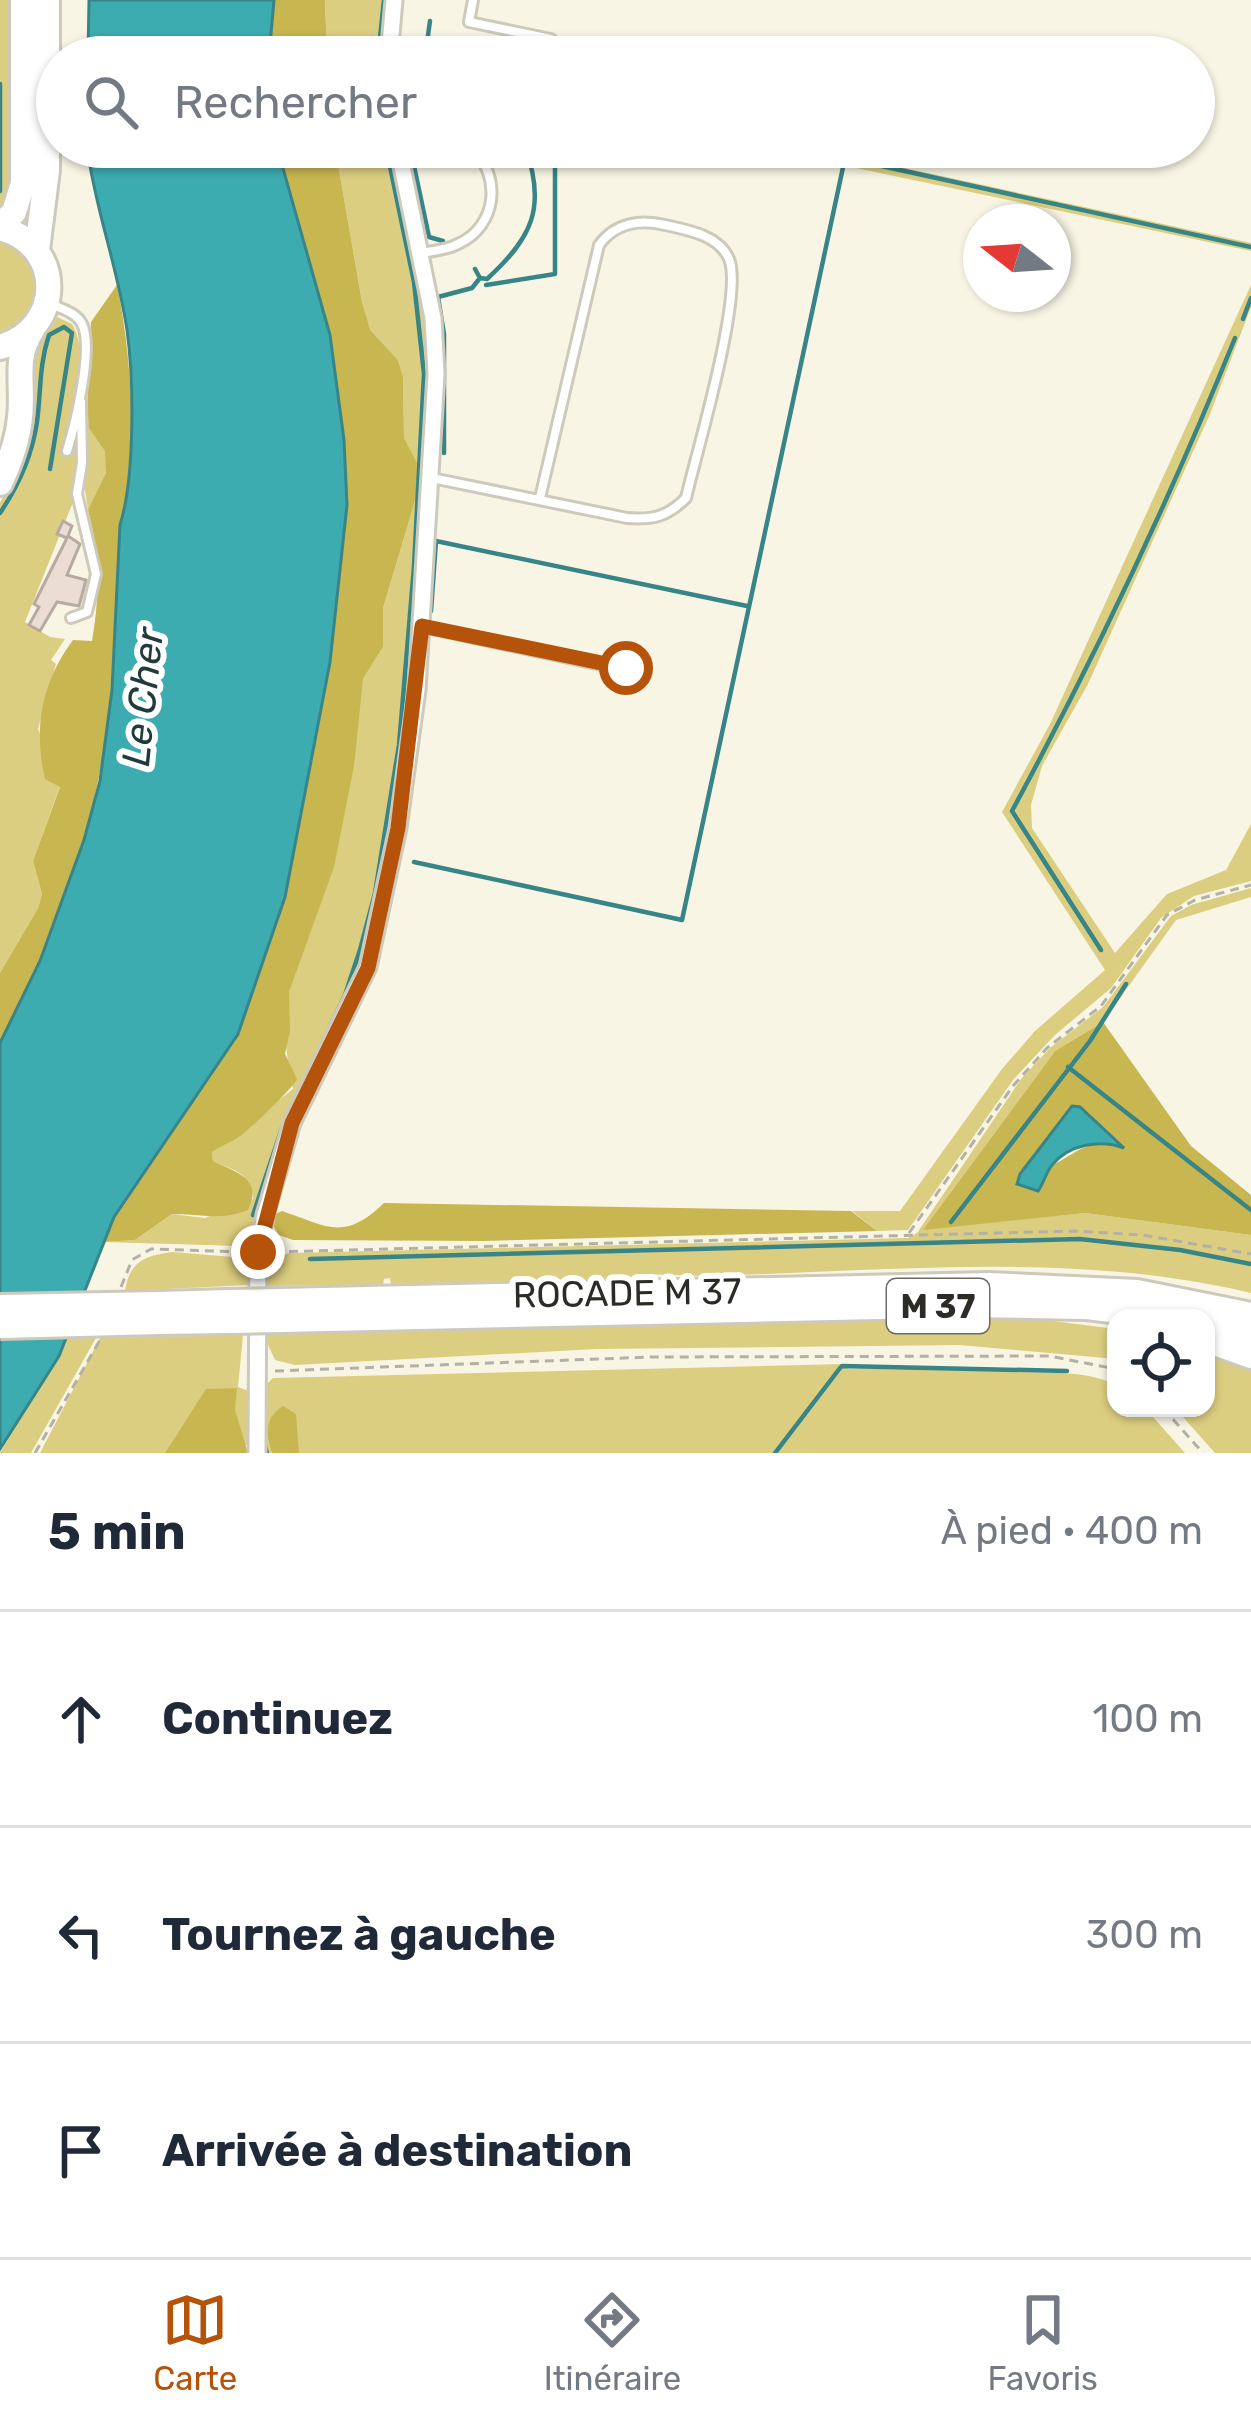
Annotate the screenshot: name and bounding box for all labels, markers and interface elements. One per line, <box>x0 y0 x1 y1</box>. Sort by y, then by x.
search box <box>36 36 1215 168</box>
icon: search <box>78 69 144 135</box>
text: Rechercher <box>174 76 417 129</box>
north arrow <box>963 204 1071 312</box>
water label: Le Cher <box>113 623 173 769</box>
route start <box>599 641 653 695</box>
route end <box>231 1225 285 1279</box>
street label: ROCADE M 37 <box>512 1270 742 1316</box>
road number: M 37 <box>887 1279 989 1333</box>
map controls <box>1107 1309 1215 1417</box>
button: locate <box>1107 1309 1215 1417</box>
text: 5 min <box>48 1501 186 1562</box>
text: À pied · 400 m <box>941 1508 1203 1554</box>
icon: ahead <box>48 1686 114 1752</box>
text: Continuez <box>162 1692 393 1745</box>
text: 100 m <box>1093 1696 1203 1742</box>
icon: left <box>48 1902 114 1968</box>
text: Tournez à gauche <box>162 1908 556 1961</box>
text: 300 m <box>1086 1912 1203 1958</box>
icon: arrive <box>48 2118 114 2184</box>
text: Arrivée à destination <box>162 2124 632 2177</box>
tab: Carte <box>153 2287 237 2398</box>
tab: Itinéraire <box>544 2287 681 2398</box>
tab: Favoris <box>988 2287 1098 2398</box>

